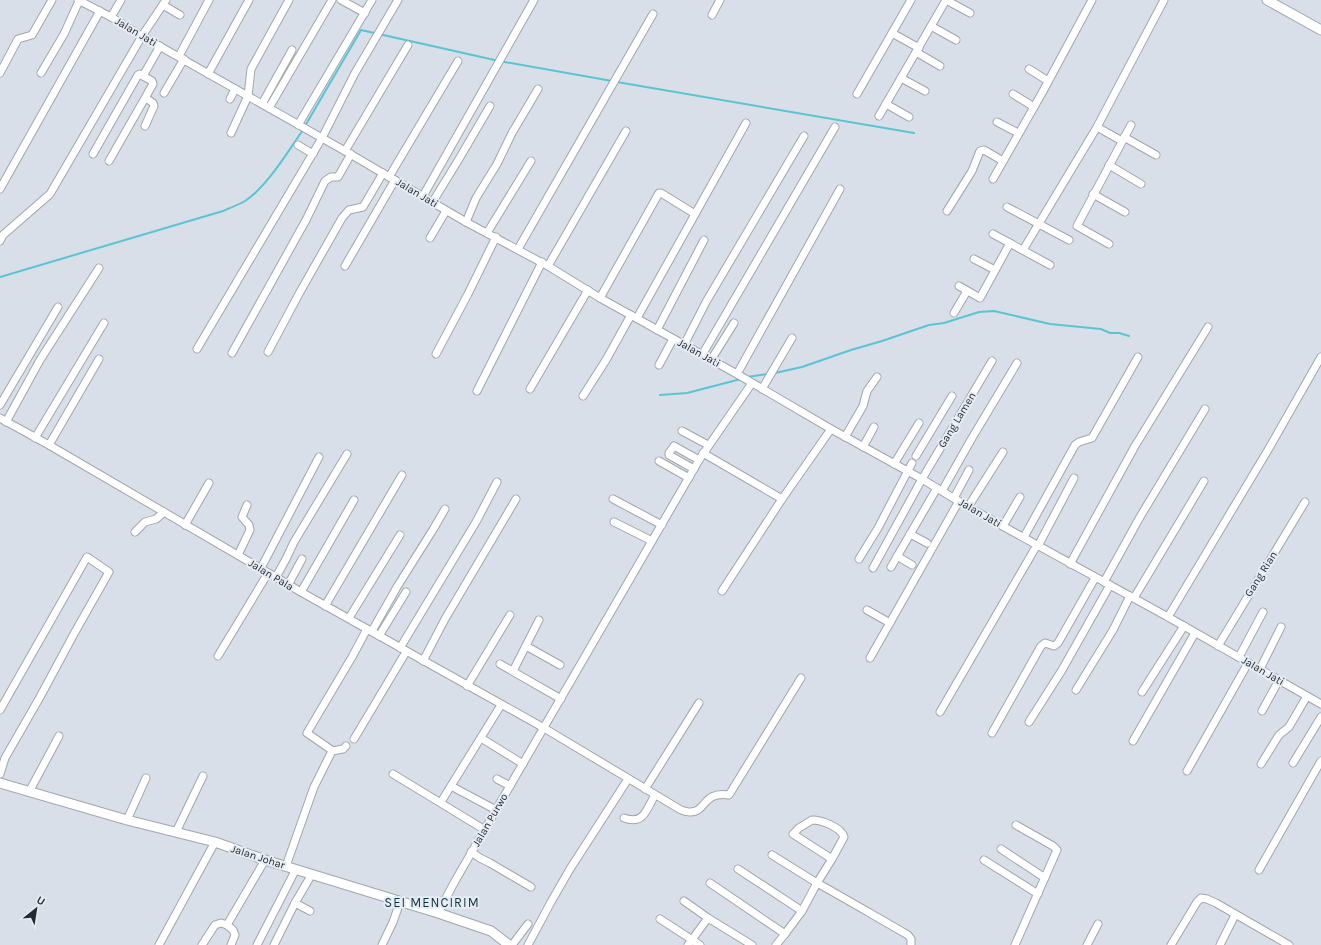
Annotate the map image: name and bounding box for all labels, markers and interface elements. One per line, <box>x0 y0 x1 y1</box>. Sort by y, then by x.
street label: Jalan Jati <box>113 14 159 50</box>
street label: Jalan Jati <box>394 175 440 211</box>
street label: Jalan Jati <box>675 336 723 370</box>
street label: Gang Lamen <box>935 390 979 450</box>
street label: Jalan Jati <box>956 496 1004 530</box>
street label: Gang Rian <box>1242 549 1280 599</box>
street label: Jalan Pala <box>246 557 296 593</box>
street label: Jalan Jati <box>1239 654 1287 688</box>
street label: Jalan Purwo <box>469 791 511 849</box>
street label: Jalan Johar <box>229 842 287 872</box>
north arrow <box>16 889 56 929</box>
text: U <box>34 893 47 908</box>
district label: SEI MENCIRIM <box>384 895 480 910</box>

